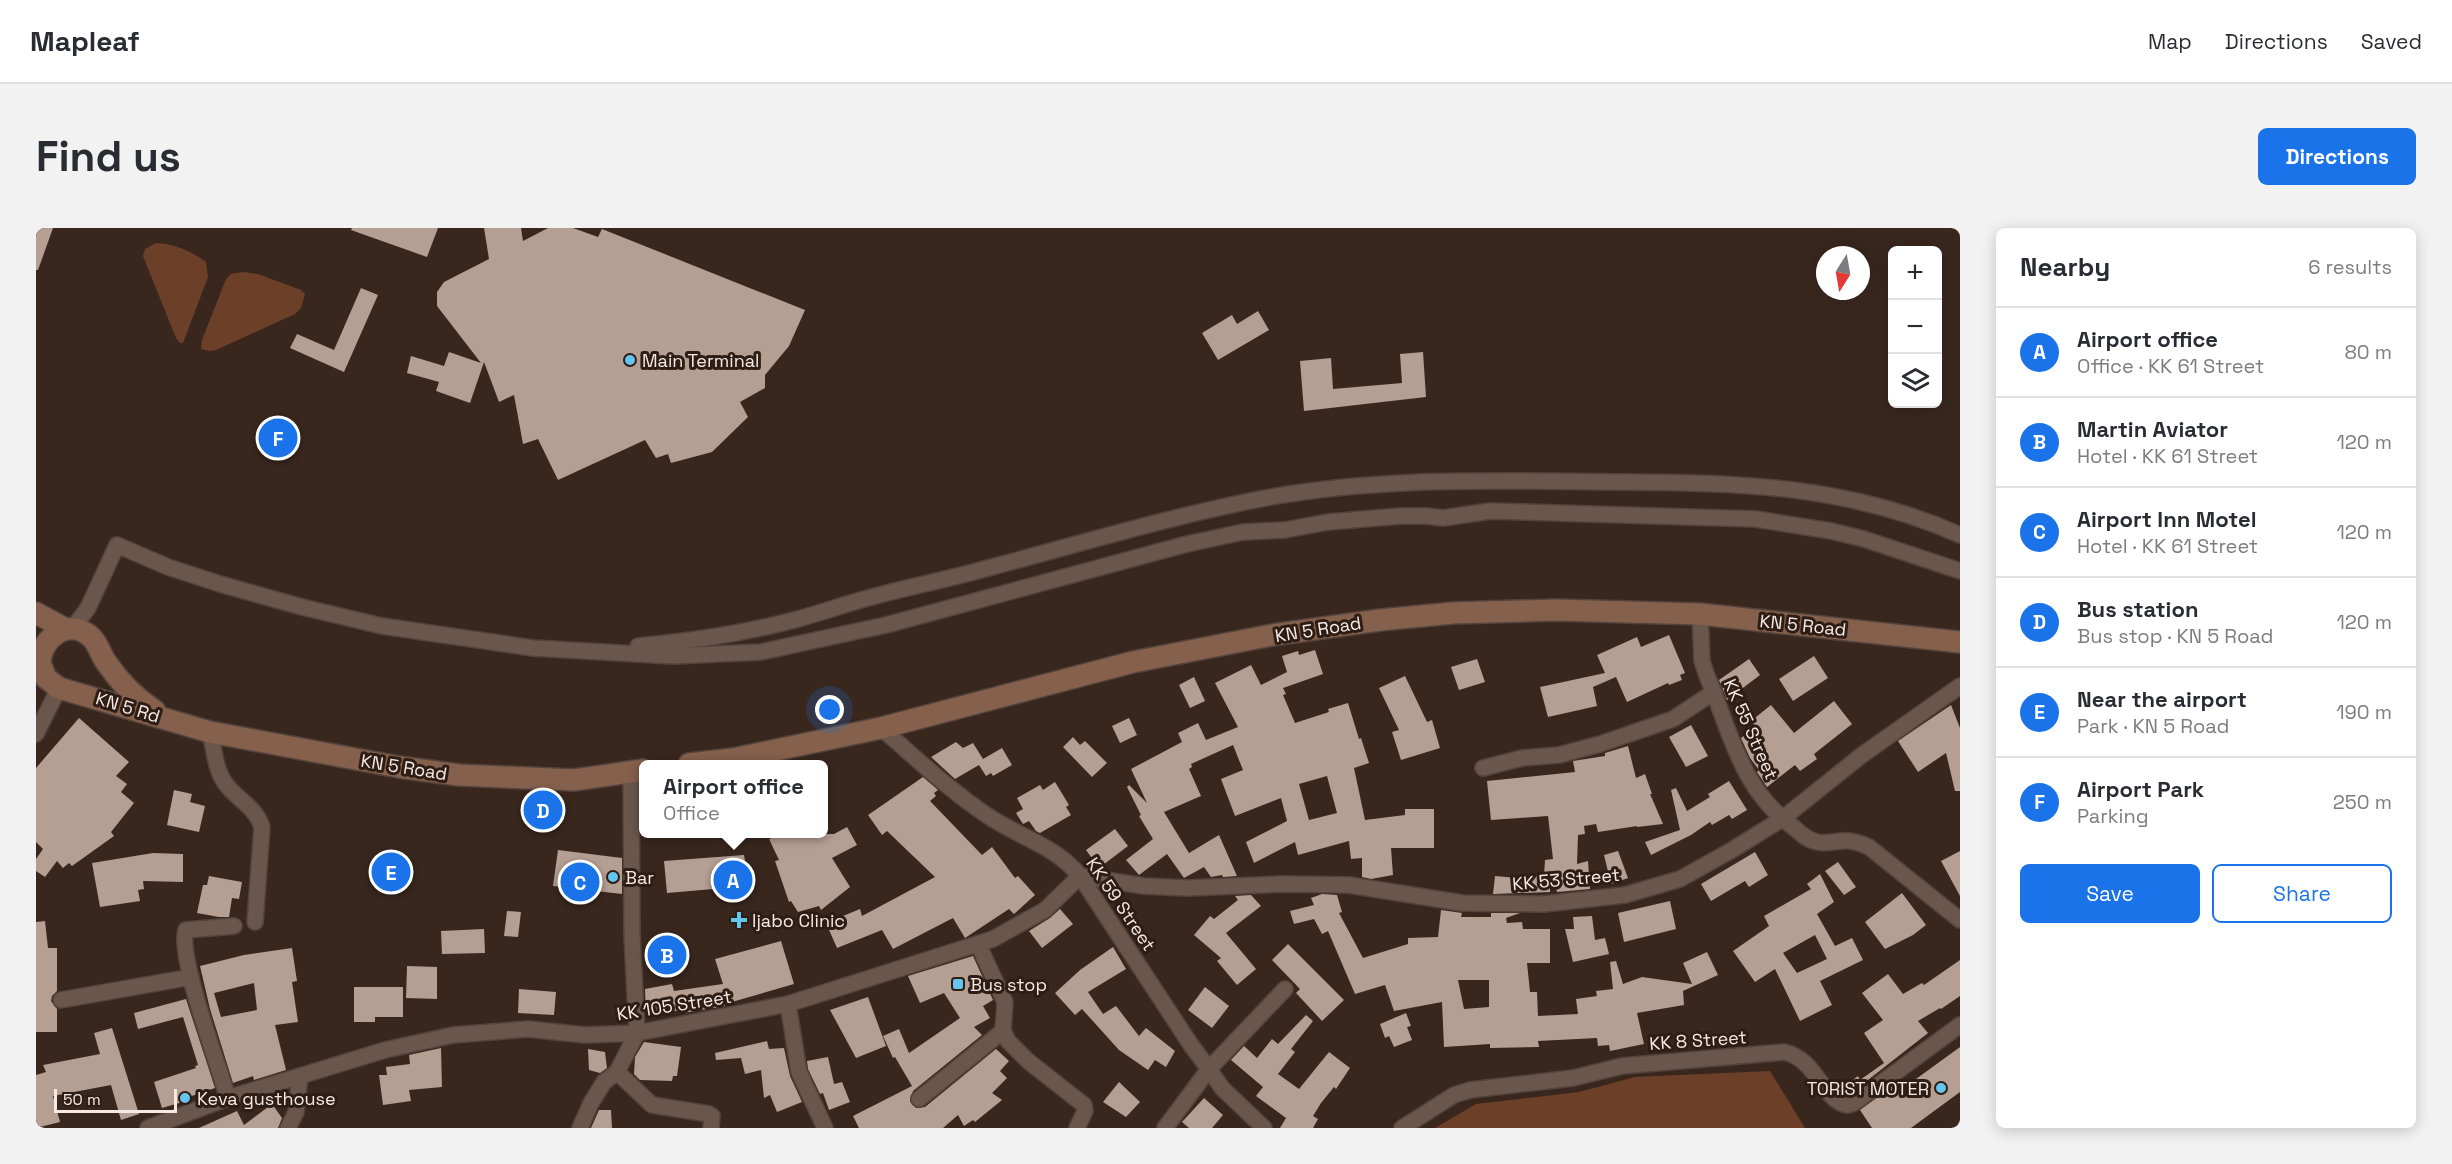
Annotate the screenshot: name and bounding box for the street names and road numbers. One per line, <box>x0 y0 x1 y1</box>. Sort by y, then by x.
street label: KN 5 Road <box>1758 609 1848 641</box>
street label: KN 5 Road <box>1273 611 1363 647</box>
street label: KK 55 Street <box>1719 675 1783 783</box>
street label: KN 5 Rd <box>93 686 163 728</box>
street label: KN 5 Road <box>359 749 449 785</box>
street label: KK 59 Street <box>1081 853 1161 955</box>
street label: KK 53 Street <box>1511 863 1621 895</box>
street label: KK 105 Street <box>615 985 733 1025</box>
street label: KK 8 Street <box>1649 1025 1747 1055</box>

